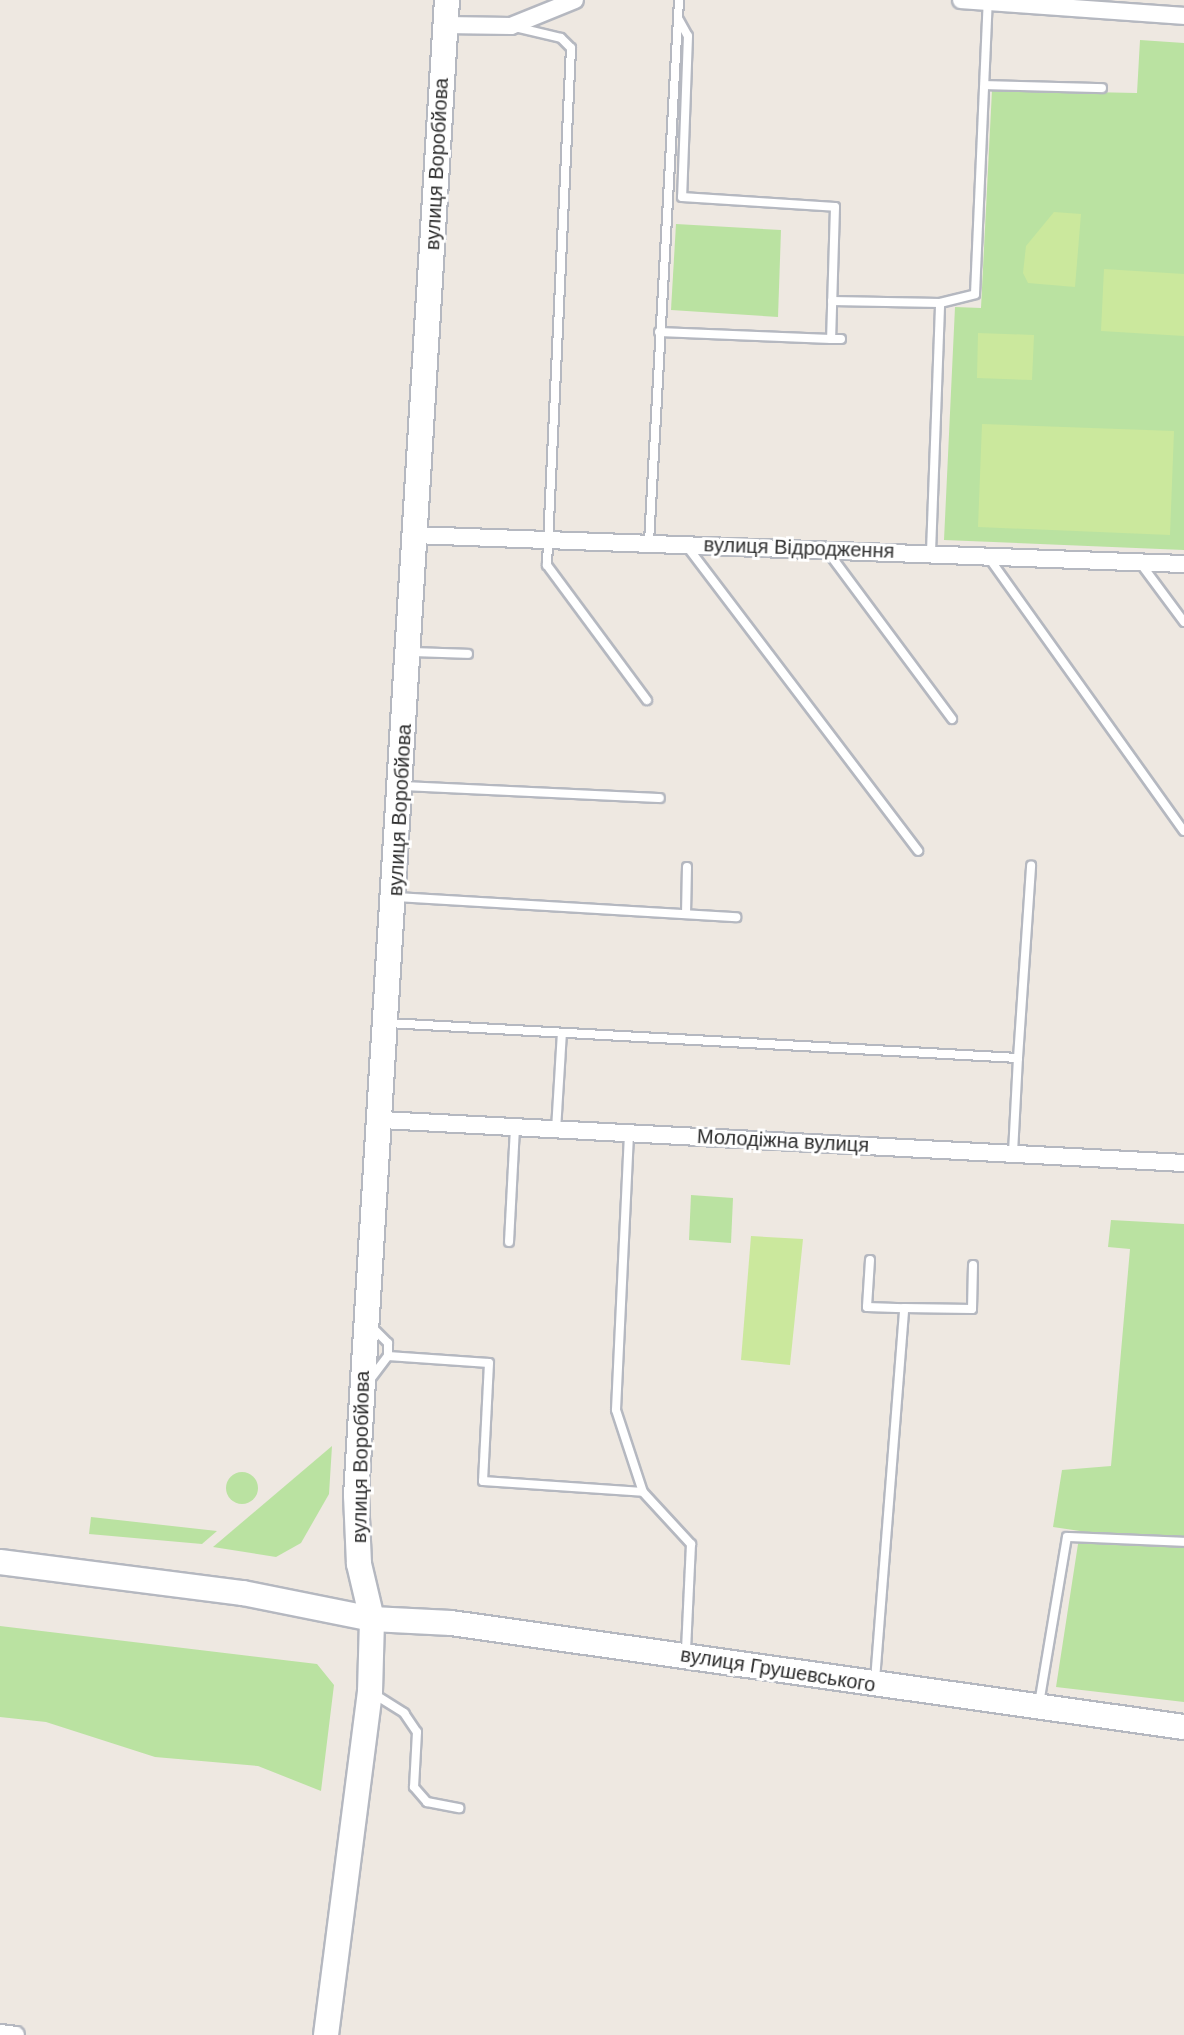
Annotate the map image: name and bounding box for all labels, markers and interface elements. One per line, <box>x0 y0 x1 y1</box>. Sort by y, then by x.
street label: вулиця Воробйова <box>421 77 453 251</box>
street label: вулиця Відродження <box>703 533 895 563</box>
street label: вулиця Воробйова <box>384 723 416 897</box>
street label: Молодіжна вулиця <box>696 1125 870 1157</box>
street label: вулиця Воробйова <box>347 1371 375 1543</box>
street label: вулиця Грушевського <box>679 1643 877 1697</box>

